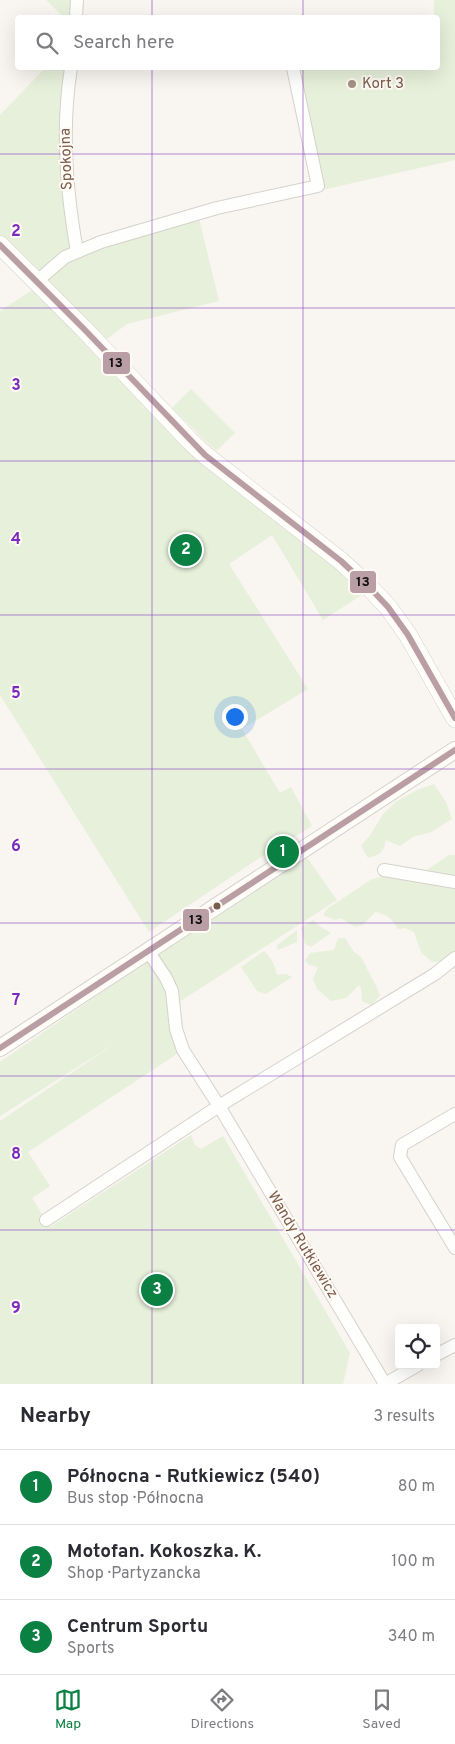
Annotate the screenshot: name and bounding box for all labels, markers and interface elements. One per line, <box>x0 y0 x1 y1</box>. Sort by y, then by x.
search box <box>15 15 440 70</box>
icon: search <box>33 29 61 57</box>
text: Search here <box>73 31 175 55</box>
place label: Kort 3 <box>362 75 404 94</box>
marker: Kort 3 <box>346 78 358 90</box>
street label: Spokojna <box>56 128 78 190</box>
text: 2 <box>11 222 21 242</box>
line badge: 13 <box>102 351 131 375</box>
text: 13 <box>109 355 123 372</box>
text: 3 <box>11 376 21 396</box>
text: 4 <box>11 530 21 550</box>
pin: 2 <box>170 531 202 569</box>
line badge: 13 <box>349 570 377 594</box>
text: 13 <box>356 574 370 591</box>
text: 5 <box>11 684 21 704</box>
your location <box>222 704 248 730</box>
pin: 1 <box>267 833 299 871</box>
text: 6 <box>11 837 21 857</box>
unlabelled marker <box>212 901 222 911</box>
line badge: 13 <box>182 908 210 932</box>
text: 13 <box>189 912 203 929</box>
text: 7 <box>12 991 20 1011</box>
text: 8 <box>11 1145 21 1165</box>
street label: Wandy Rutkiewicz <box>263 1188 341 1302</box>
pin: 3 <box>141 1271 173 1309</box>
text: 9 <box>11 1299 21 1319</box>
map controls <box>395 1324 440 1369</box>
button: locate <box>395 1324 440 1369</box>
text: Nearby <box>20 1403 91 1430</box>
text: 3 results <box>373 1407 435 1427</box>
text: Północna - Rutkiewicz (540) <box>67 1465 320 1489</box>
text: 1 <box>33 1477 39 1497</box>
text: 80 m <box>398 1477 435 1497</box>
text: Bus stop · Północna <box>67 1489 204 1509</box>
text: Motofan. Kokoszka. K. <box>67 1540 261 1564</box>
text: 2 <box>31 1552 41 1572</box>
text: 100 m <box>391 1552 435 1572</box>
text: Shop · Partyzancka <box>67 1564 201 1584</box>
text: Centrum Sportu <box>67 1615 208 1639</box>
text: 3 <box>31 1627 41 1647</box>
text: 340 m <box>388 1627 435 1647</box>
text: Sports <box>67 1639 115 1659</box>
tab: Map <box>54 1686 82 1733</box>
tab: Directions <box>190 1686 254 1733</box>
tab: Saved <box>362 1686 401 1733</box>

